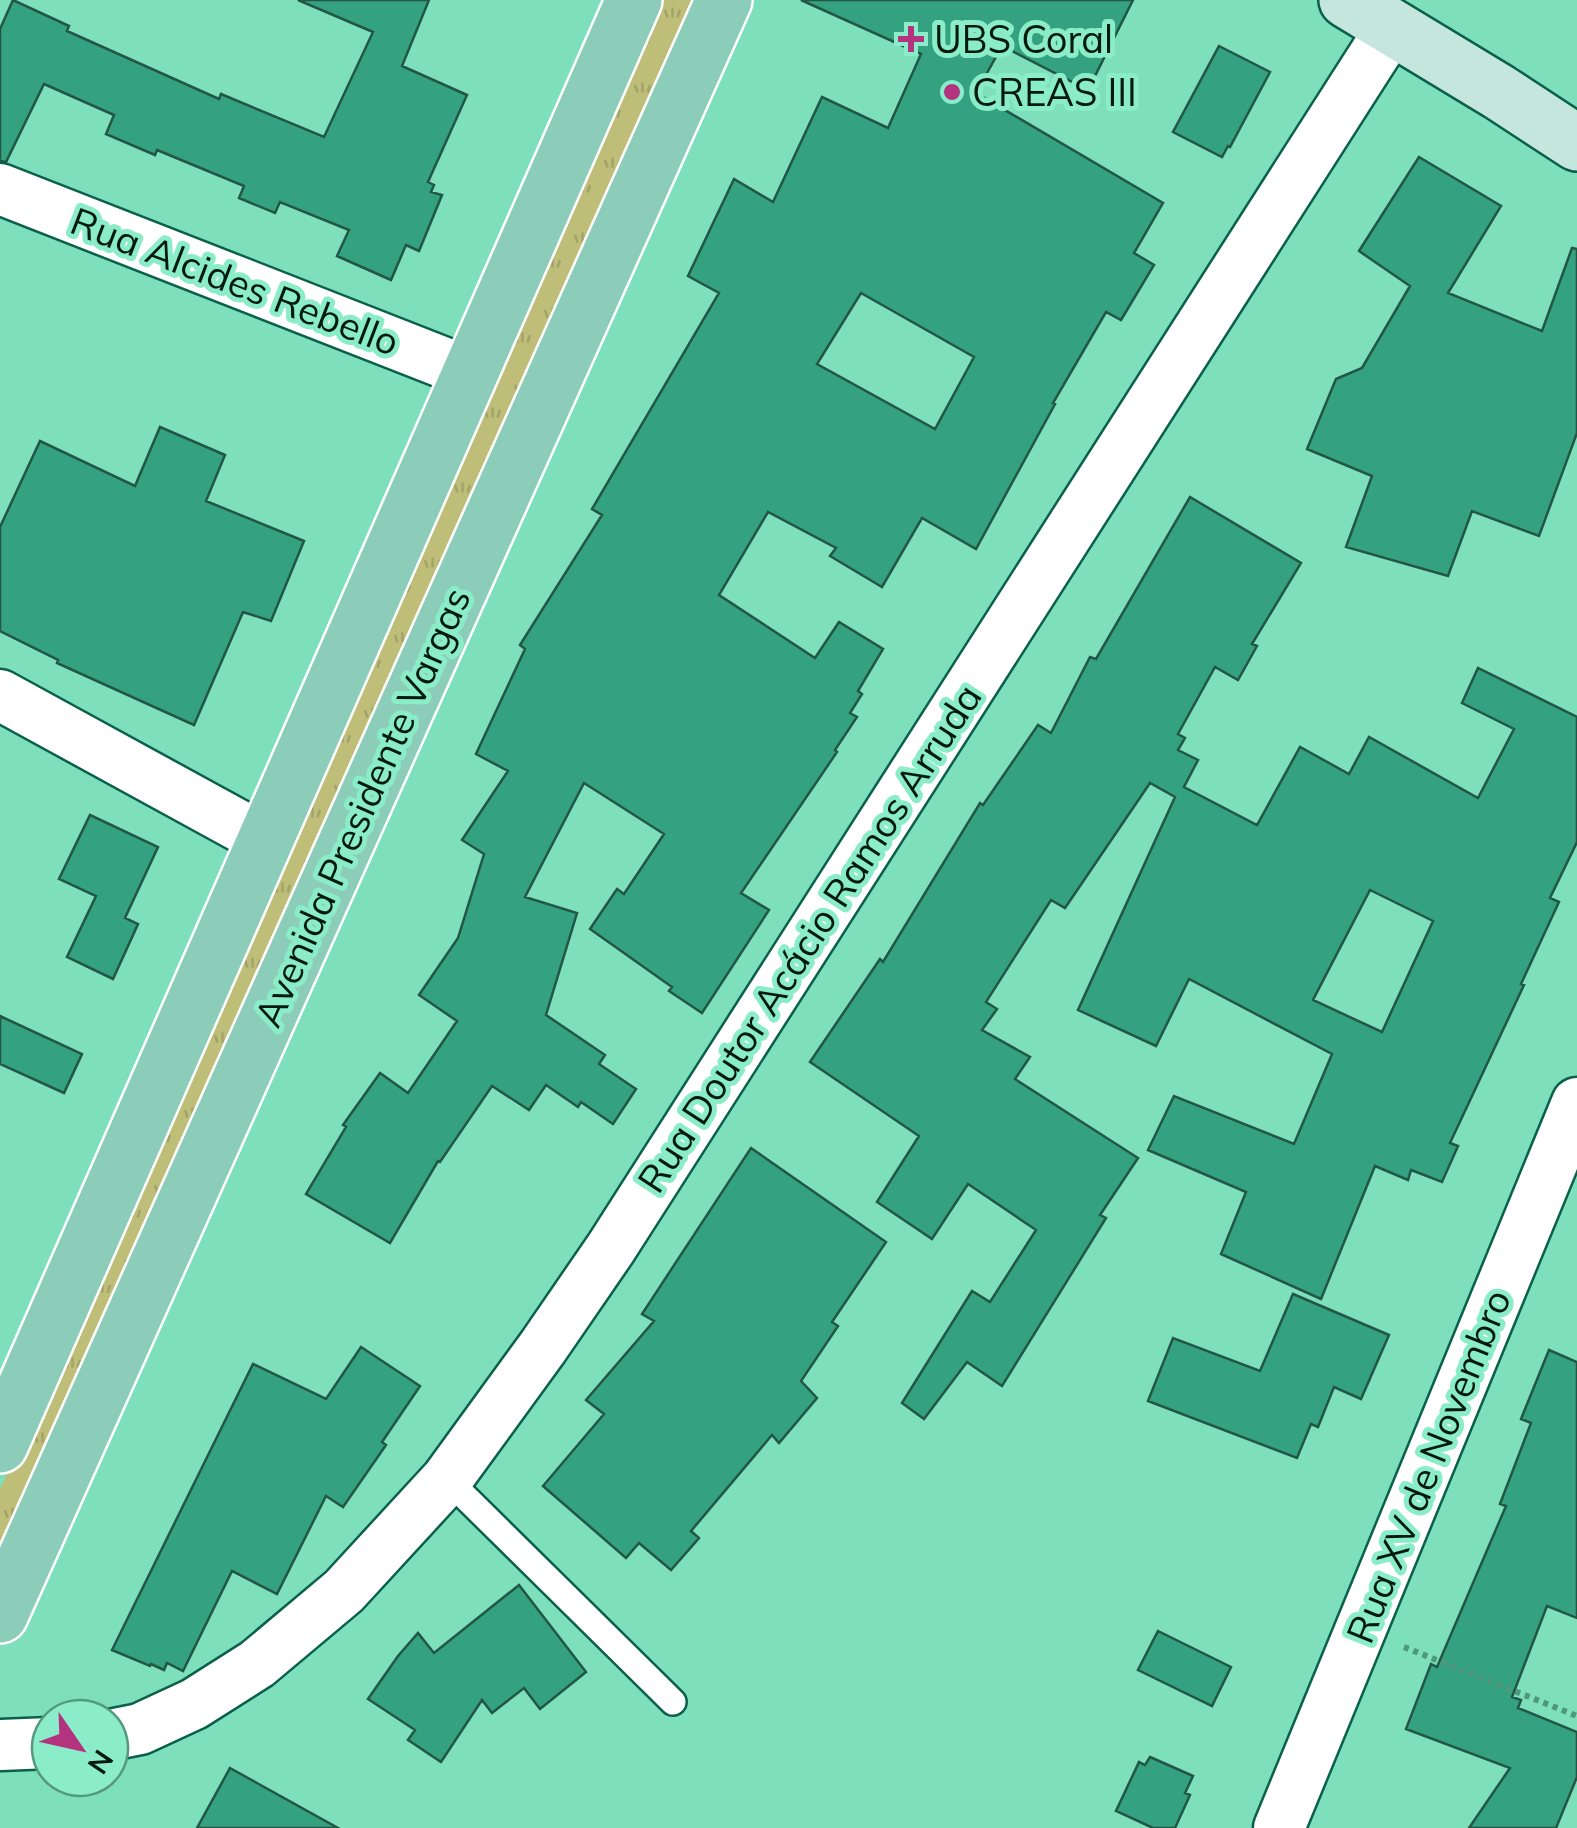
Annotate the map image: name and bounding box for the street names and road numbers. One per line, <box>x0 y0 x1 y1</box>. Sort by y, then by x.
street label: Rua Alcides Rebello <box>64 196 406 366</box>
street label: Avenida Presidente Vargas <box>243 580 481 1034</box>
street label: Rua Doutor Acácio Ramos Arruda <box>627 675 991 1201</box>
street label: Rua XV de Novembro <box>1335 1282 1521 1650</box>

